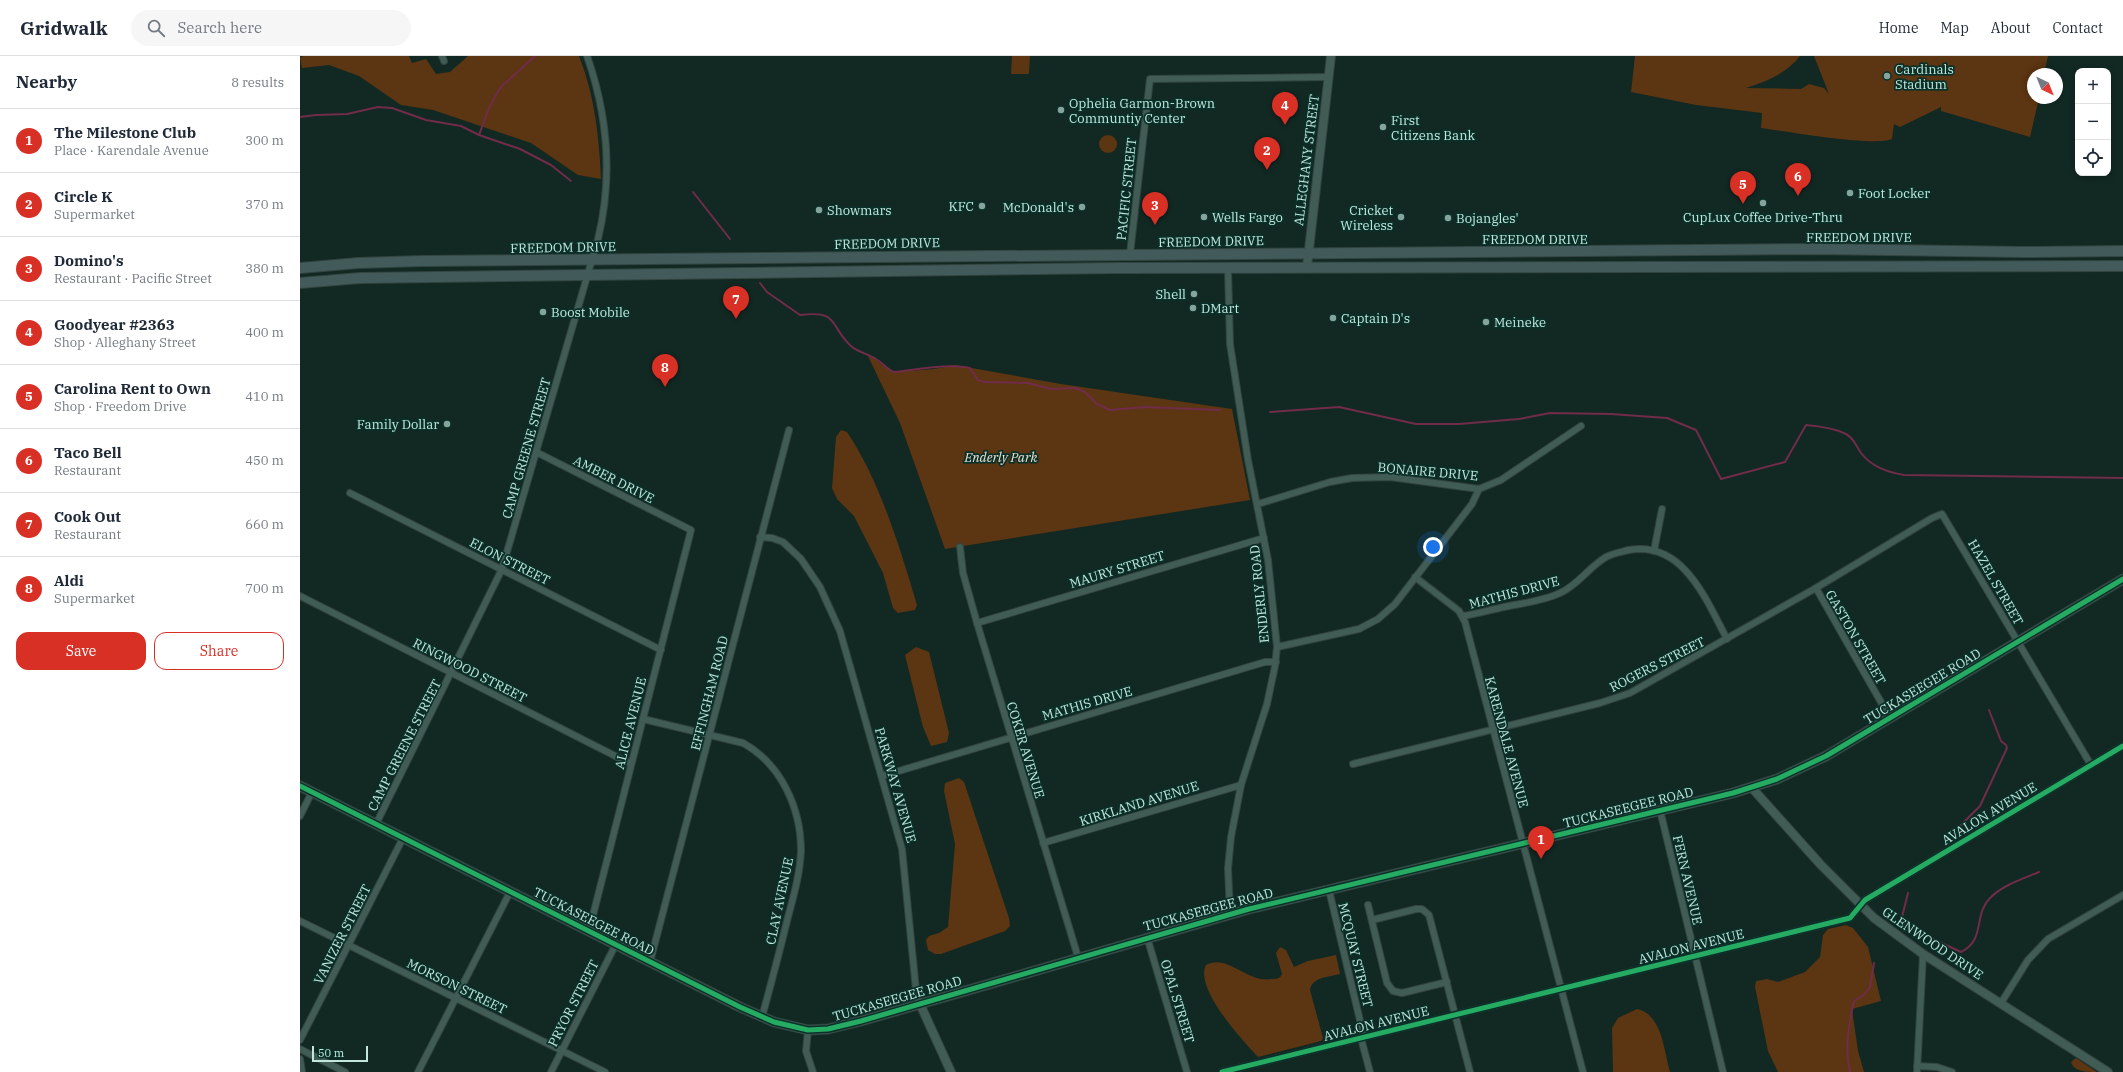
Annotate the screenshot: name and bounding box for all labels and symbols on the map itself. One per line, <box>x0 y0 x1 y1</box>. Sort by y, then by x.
place label: Cardinals Stadium <box>1895 61 1954 93</box>
north arrow <box>2027 68 2063 104</box>
marker: Cardinals Stadium <box>1882 71 1892 81</box>
pin: 4 <box>1272 92 1298 125</box>
street label: ALLEGHANY STREET <box>1290 93 1323 227</box>
place label: Ophelia Garmon-Brown Communtiy Center <box>1069 95 1215 127</box>
marker: Ophelia Garmon-Brown Communtiy Center <box>1056 105 1066 115</box>
place label: First Citizens Bank <box>1391 112 1475 144</box>
marker: First Citizens Bank <box>1378 122 1388 132</box>
street label: PACIFIC STREET <box>1113 136 1140 241</box>
pin: 2 <box>1254 137 1280 170</box>
pin: 6 <box>1785 163 1811 196</box>
pin: 5 <box>1730 171 1756 204</box>
place label: Foot Locker <box>1858 185 1930 202</box>
marker: Foot Locker <box>1845 188 1855 198</box>
pin: 3 <box>1142 192 1168 225</box>
place label: KFC <box>948 198 974 215</box>
marker: CupLux Coffee Drive-Thru <box>1758 198 1768 208</box>
place label: McDonald's <box>1003 199 1074 216</box>
marker: KFC <box>977 201 987 211</box>
place label: Showmars <box>827 202 892 219</box>
marker: McDonald's <box>1077 202 1087 212</box>
place label: Cricket Wireless <box>1340 202 1393 234</box>
marker: Showmars <box>814 205 824 215</box>
place label: Wells Fargo <box>1212 209 1283 226</box>
place label: CupLux Coffee Drive-Thru <box>1683 209 1843 226</box>
place label: Bojangles' <box>1456 210 1519 227</box>
marker: Wells Fargo <box>1199 212 1209 222</box>
marker: Cricket Wireless <box>1396 212 1406 222</box>
marker: Bojangles' <box>1443 213 1453 223</box>
street label: FREEDOM DRIVE <box>1806 229 1912 246</box>
street label: FREEDOM DRIVE <box>1482 231 1588 248</box>
street label: FREEDOM DRIVE <box>1158 232 1264 251</box>
street label: FREEDOM DRIVE <box>834 234 940 253</box>
street label: FREEDOM DRIVE <box>510 238 616 257</box>
pin: 7 <box>723 286 749 319</box>
place label: Shell <box>1155 286 1186 303</box>
marker: Shell <box>1189 289 1199 299</box>
place label: DMart <box>1201 300 1240 317</box>
marker: DMart <box>1188 303 1198 313</box>
place label: Boost Mobile <box>551 304 630 321</box>
marker: Boost Mobile <box>538 307 548 317</box>
place label: Captain D's <box>1341 310 1410 327</box>
marker: Captain D's <box>1328 313 1338 323</box>
place label: Meineke <box>1494 314 1546 331</box>
marker: Meineke <box>1481 317 1491 327</box>
pin: 8 <box>652 354 678 387</box>
street label: CAMP GREENE STREET <box>498 375 555 521</box>
place label: Family Dollar <box>357 416 439 433</box>
marker: Family Dollar <box>442 419 452 429</box>
park label: Enderly Park <box>964 449 1038 466</box>
street label: AMBER DRIVE <box>571 452 657 507</box>
street label: BONAIRE DRIVE <box>1377 459 1479 484</box>
street label: ELON STREET <box>467 534 553 589</box>
street label: HAZEL STREET <box>1964 536 2027 629</box>
your location <box>1423 537 1443 557</box>
street label: ENDERLY ROAD <box>1246 544 1273 644</box>
street label: MAURY STREET <box>1067 547 1167 592</box>
street label: MATHIS DRIVE <box>1467 572 1561 613</box>
street label: GASTON STREET <box>1822 587 1890 688</box>
street label: ROGERS STREET <box>1607 633 1708 696</box>
street label: RINGWOOD STREET <box>410 634 530 707</box>
street label: EFFINGHAM ROAD <box>687 634 732 752</box>
street label: TUCKASEEGEE ROAD <box>1861 645 1984 728</box>
street label: ALICE AVENUE <box>611 675 650 771</box>
street label: KARENDALE AVENUE <box>1481 675 1532 810</box>
street label: CAMP GREENE STREET <box>364 676 445 814</box>
street label: MATHIS DRIVE <box>1040 683 1134 724</box>
street label: COKER AVENUE <box>1003 700 1048 800</box>
street label: PARKWAY AVENUE <box>871 725 920 845</box>
street label: KIRKLAND AVENUE <box>1077 777 1201 830</box>
street label: AVALON AVENUE <box>1938 778 2040 849</box>
street label: TUCKASEEGEE ROAD <box>1561 783 1695 832</box>
pin: 1 <box>1528 826 1554 859</box>
street label: FERN AVENUE <box>1669 834 1706 927</box>
street label: CLAY AVENUE <box>762 856 797 946</box>
street label: VANIZER STREET <box>310 881 375 987</box>
street label: TUCKASEEGEE ROAD <box>530 884 657 959</box>
street label: TUCKASEEGEE ROAD <box>1141 884 1275 935</box>
street label: MCQUAY STREET <box>1334 901 1377 1010</box>
street label: GLENWOOD DRIVE <box>1879 903 1986 984</box>
street label: AVALON AVENUE <box>1636 925 1746 968</box>
street label: MORSON STREET <box>404 955 510 1018</box>
street label: PRYOR STREET <box>544 957 603 1049</box>
street label: OPAL STREET <box>1157 957 1198 1045</box>
street label: TUCKASEEGEE ROAD <box>831 972 964 1025</box>
street label: AVALON AVENUE <box>1321 1002 1431 1045</box>
scale bar <box>312 1044 368 1063</box>

